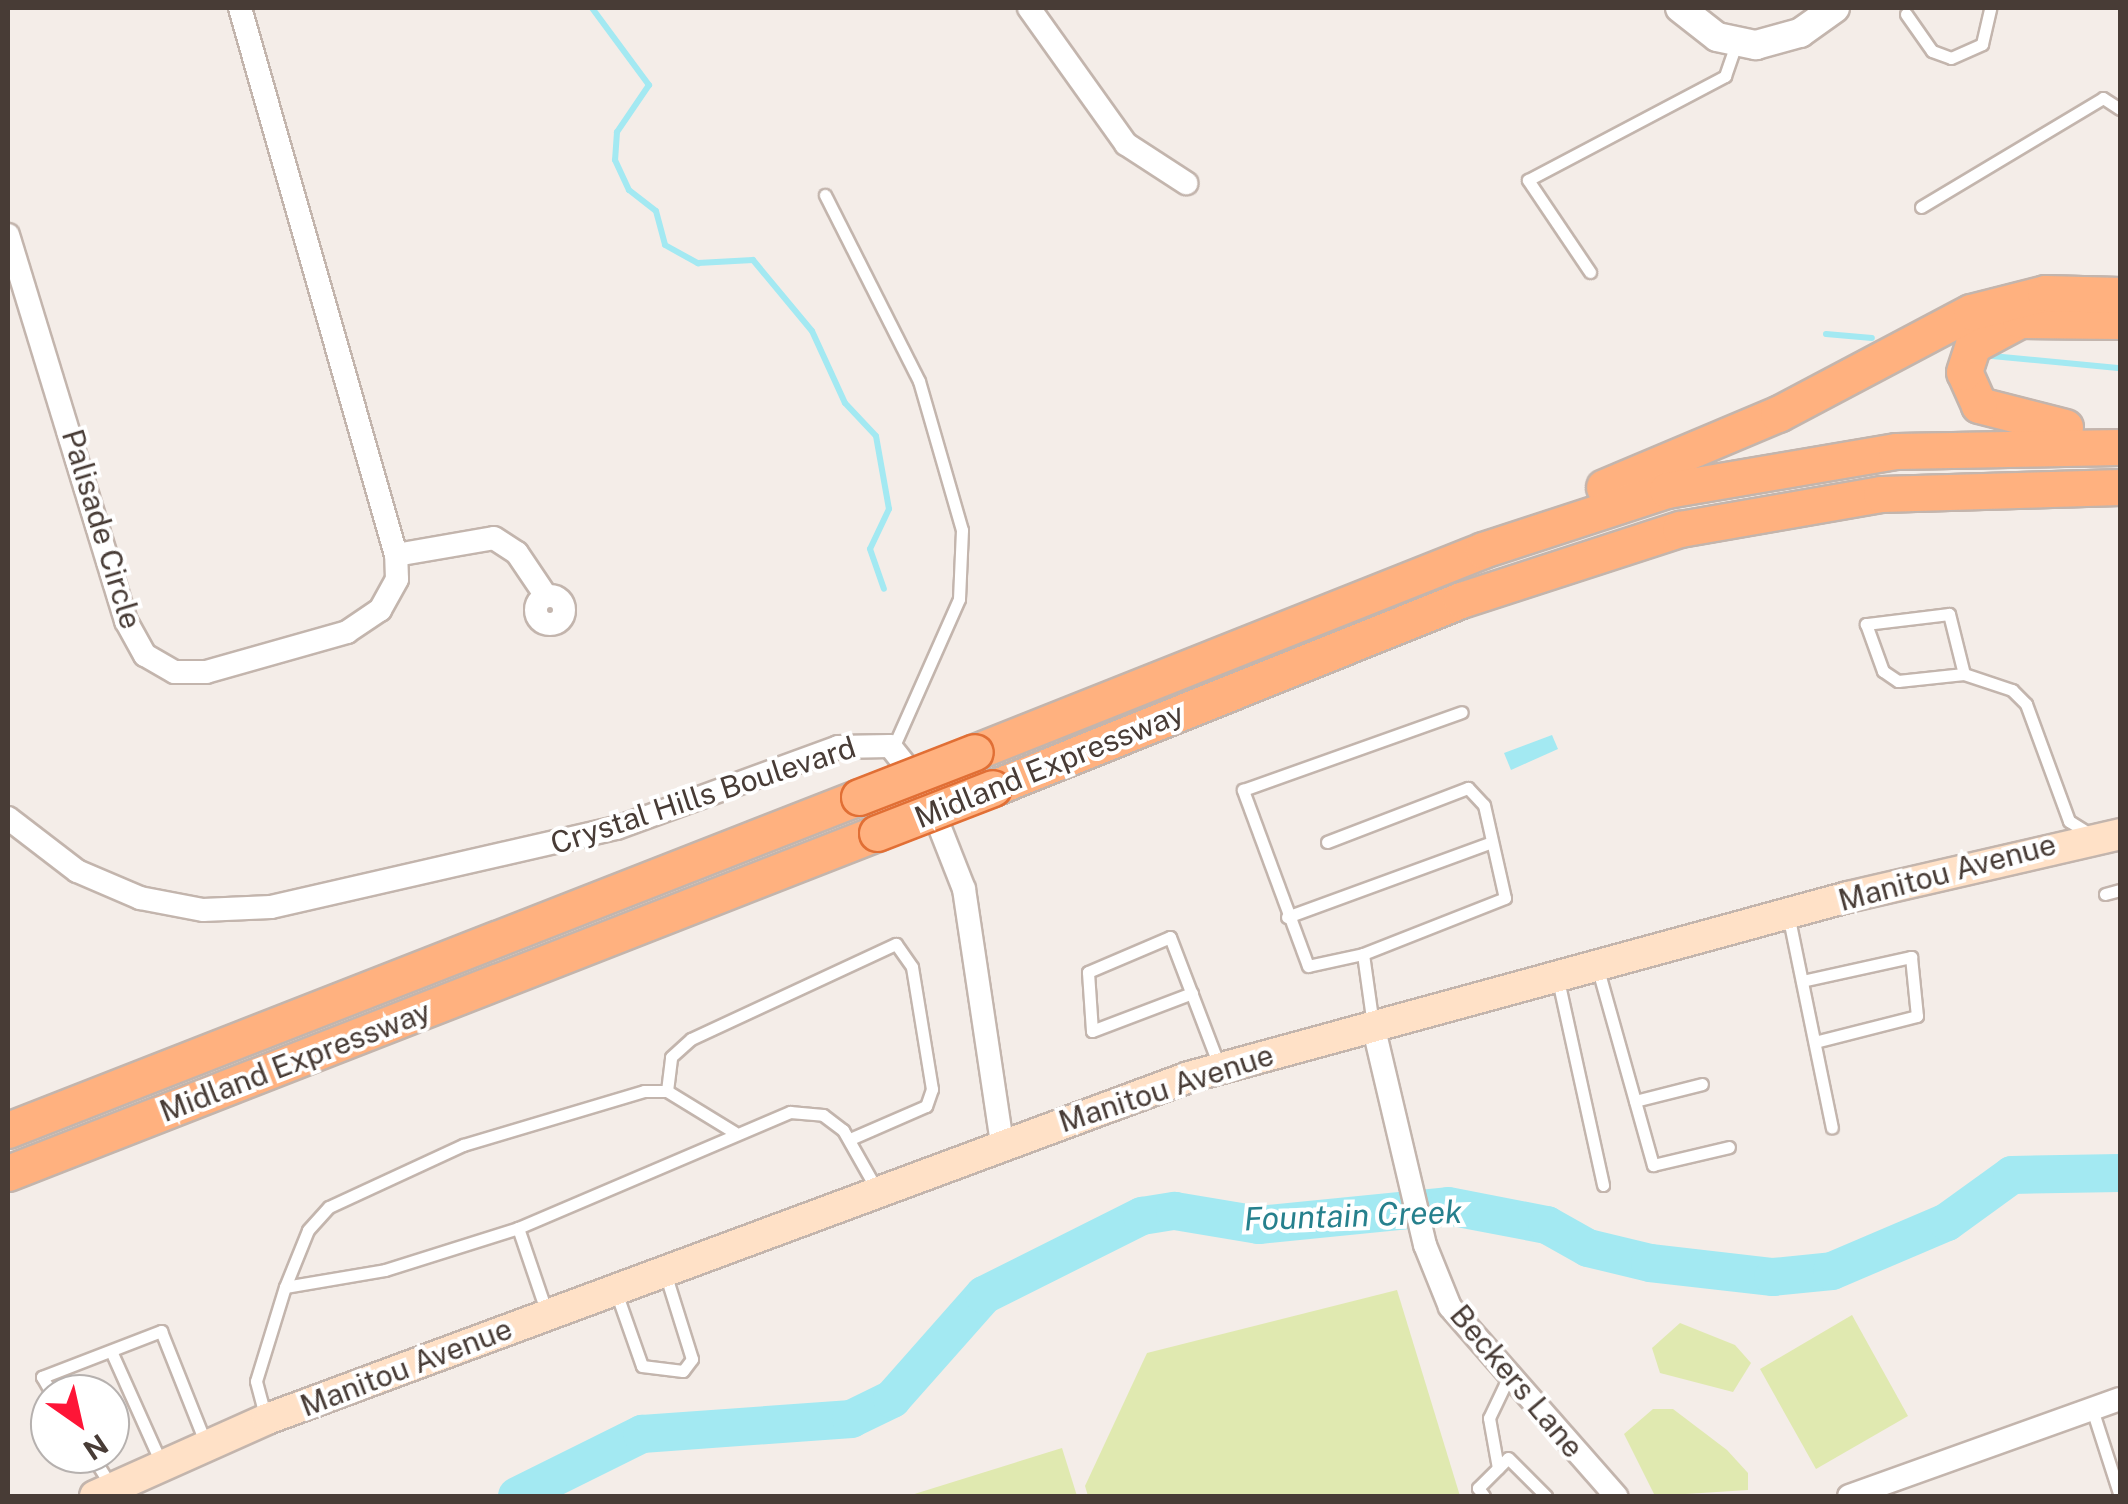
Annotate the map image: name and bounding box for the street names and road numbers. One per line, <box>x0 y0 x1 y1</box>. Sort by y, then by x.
street label: Palisade Circle <box>55 425 149 633</box>
street label: Midland Expressway <box>909 695 1189 835</box>
street label: Crystal Hills Boulevard <box>546 729 860 861</box>
street label: Manitou Avenue <box>1834 826 2060 918</box>
street label: Midland Expressway <box>155 993 435 1129</box>
street label: Manitou Avenue <box>1054 1036 1278 1140</box>
street label: Beckers Lane <box>1443 1297 1591 1465</box>
street label: Manitou Avenue <box>295 1310 517 1424</box>

